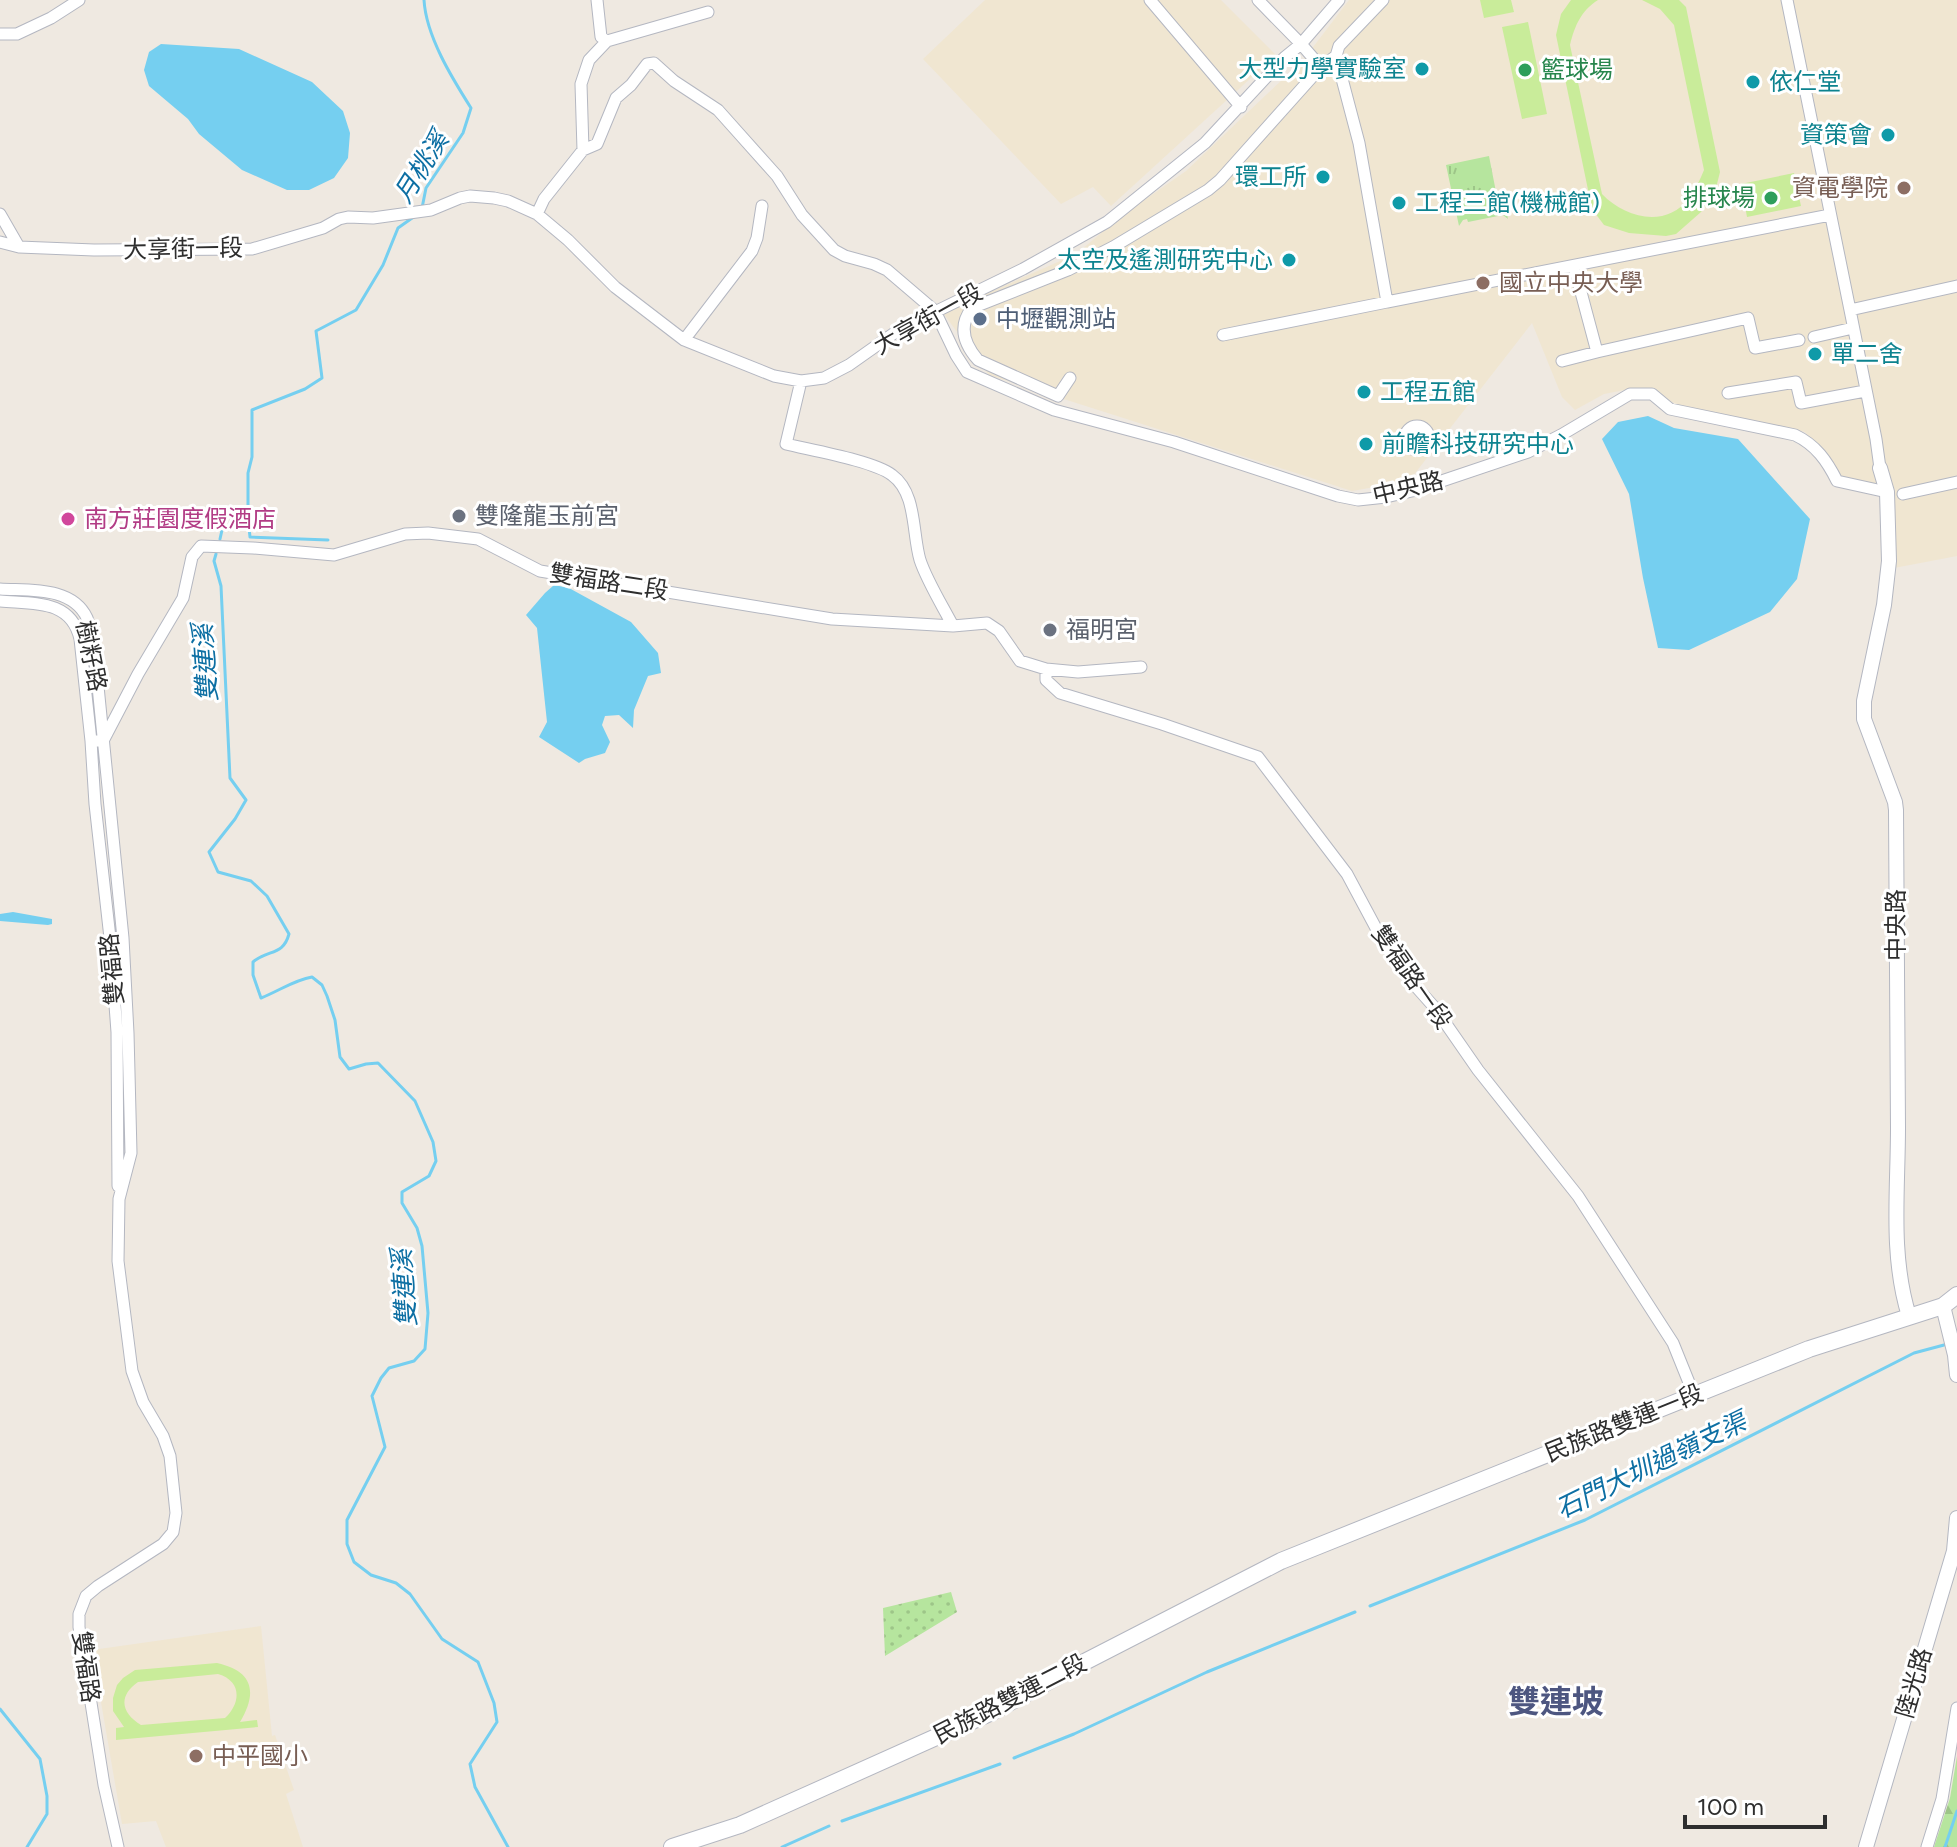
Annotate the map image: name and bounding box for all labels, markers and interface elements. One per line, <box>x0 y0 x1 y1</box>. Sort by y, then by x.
place label: 大型力學實驗室 <box>1238 54 1406 83</box>
place label: 籃球場 <box>1541 55 1613 84</box>
marker: 大型力學實驗室 <box>1413 60 1431 78</box>
marker: 籃球場 <box>1516 61 1534 79</box>
place label: 依仁堂 <box>1769 67 1841 96</box>
marker: 依仁堂 <box>1744 73 1762 91</box>
place label: 資策會 <box>1800 120 1872 149</box>
water label: 月桃溪 <box>387 122 457 209</box>
marker: 資策會 <box>1879 126 1897 144</box>
place label: 環工所 <box>1235 162 1307 191</box>
marker: 環工所 <box>1314 168 1332 186</box>
place label: 資電學院 <box>1792 173 1888 202</box>
marker: 資電學院 <box>1895 179 1913 197</box>
place label: 排球場 <box>1683 183 1755 212</box>
place label: 工程三館(機械館) <box>1415 188 1600 217</box>
marker: 排球場 <box>1762 189 1780 207</box>
marker: 工程三館(機械館) <box>1390 194 1408 212</box>
street label: 大享街一段 <box>123 233 243 264</box>
place label: 太空及遙測研究中心 <box>1057 245 1273 274</box>
marker: 太空及遙測研究中心 <box>1280 251 1298 269</box>
place label: 國立中央大學 <box>1499 268 1643 297</box>
marker: 國立中央大學 <box>1474 274 1492 292</box>
street label: 大享街一段 <box>868 277 987 360</box>
place label: 中壢觀測站 <box>996 304 1116 333</box>
marker: 中壢觀測站 <box>971 310 989 328</box>
place label: 單二舍 <box>1831 339 1903 368</box>
marker: 單二舍 <box>1806 345 1824 363</box>
place label: 工程五館 <box>1380 377 1476 406</box>
marker: 工程五館 <box>1355 383 1373 401</box>
place label: 前瞻科技研究中心 <box>1382 429 1574 458</box>
marker: 前瞻科技研究中心 <box>1357 435 1375 453</box>
street label: 中央路 <box>1370 465 1446 510</box>
place label: 雙隆龍玉前宮 <box>475 501 619 530</box>
place label: 南方莊園度假酒店 <box>84 504 276 533</box>
marker: 雙隆龍玉前宮 <box>450 507 468 525</box>
marker: 南方莊園度假酒店 <box>59 510 77 528</box>
street label: 雙福路二段 <box>548 558 671 605</box>
place label: 福明宮 <box>1066 615 1138 644</box>
street label: 樹籽路 <box>70 618 113 694</box>
water label: 雙連溪 <box>186 619 224 703</box>
marker: 福明宮 <box>1041 621 1059 639</box>
street label: 中央路 <box>1881 889 1910 961</box>
street label: 雙福路一段 <box>1366 919 1459 1034</box>
street label: 雙福路 <box>94 932 129 1006</box>
water label: 雙連溪 <box>385 1244 423 1328</box>
street label: 民族路雙連一段 <box>1540 1378 1707 1467</box>
water label: 石門大圳過嶺支渠 <box>1551 1403 1755 1525</box>
street label: 雙福路 <box>67 1629 106 1705</box>
street label: 陸光路 <box>1890 1644 1937 1721</box>
street label: 民族路雙連二段 <box>928 1647 1091 1750</box>
district label: 雙連坡 <box>1508 1683 1604 1721</box>
place label: 中平國小 <box>212 1741 308 1770</box>
marker: 中平國小 <box>187 1747 205 1765</box>
scale bar <box>1685 1779 1825 1829</box>
text: 100 m <box>1697 1792 1764 1821</box>

